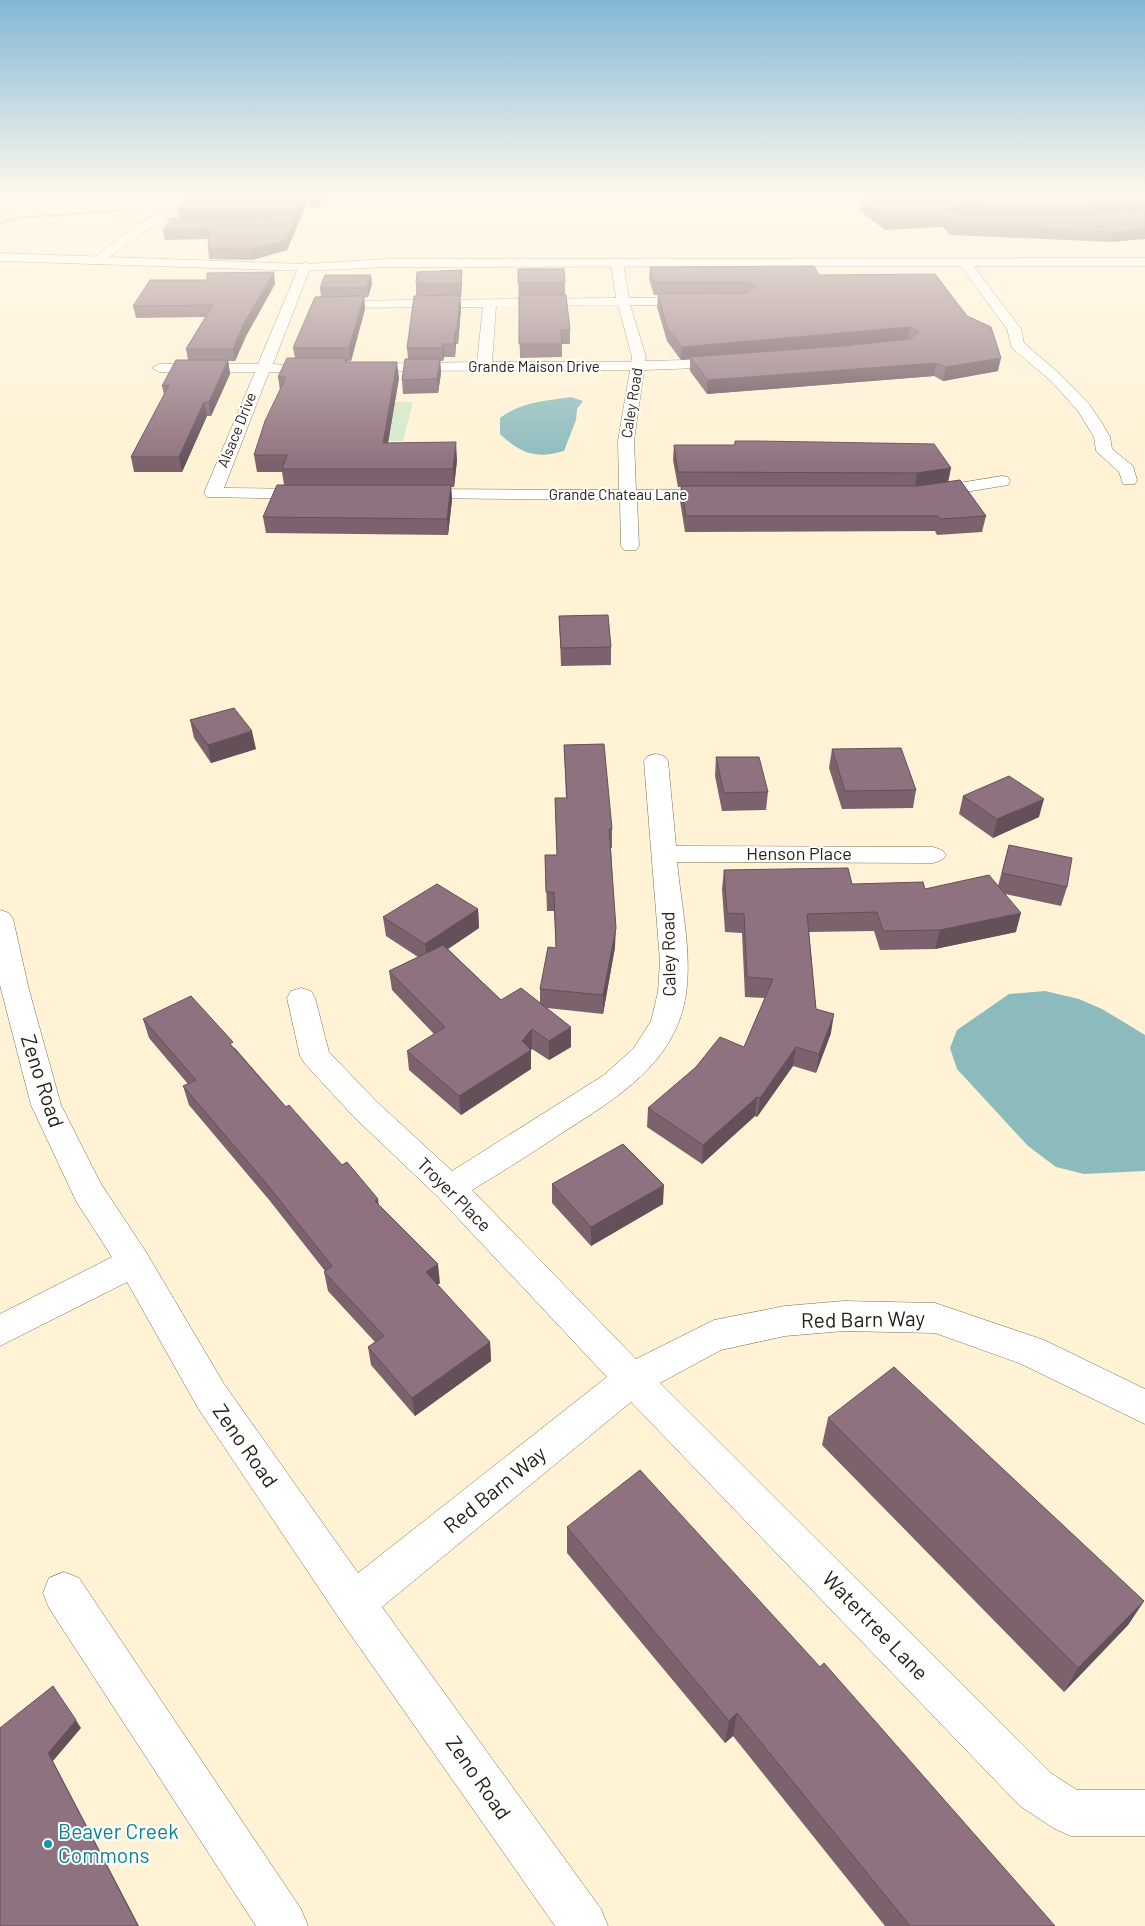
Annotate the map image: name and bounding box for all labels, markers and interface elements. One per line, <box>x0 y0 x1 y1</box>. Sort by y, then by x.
street label: Grande Maison Drive <box>468 357 600 375</box>
street label: Caley Road <box>617 366 645 439</box>
street label: Alsace Drive <box>213 389 259 470</box>
street label: Grande Chateau Lane <box>549 485 687 503</box>
street label: Henson Place <box>746 842 852 864</box>
street label: Caley Road <box>656 911 680 997</box>
street label: Zeno Road <box>17 1031 70 1130</box>
street label: Troyer Place <box>413 1153 496 1236</box>
street label: Red Barn Way <box>801 1305 926 1332</box>
street label: Zeno Road <box>208 1399 284 1492</box>
street label: Red Barn Way <box>438 1440 550 1538</box>
street label: Watertree Lane <box>818 1565 934 1684</box>
street label: Zeno Road <box>441 1731 517 1824</box>
place label: Beaver Creek Commons <box>58 1818 179 1867</box>
marker: Beaver Creek Commons <box>42 1838 54 1850</box>

